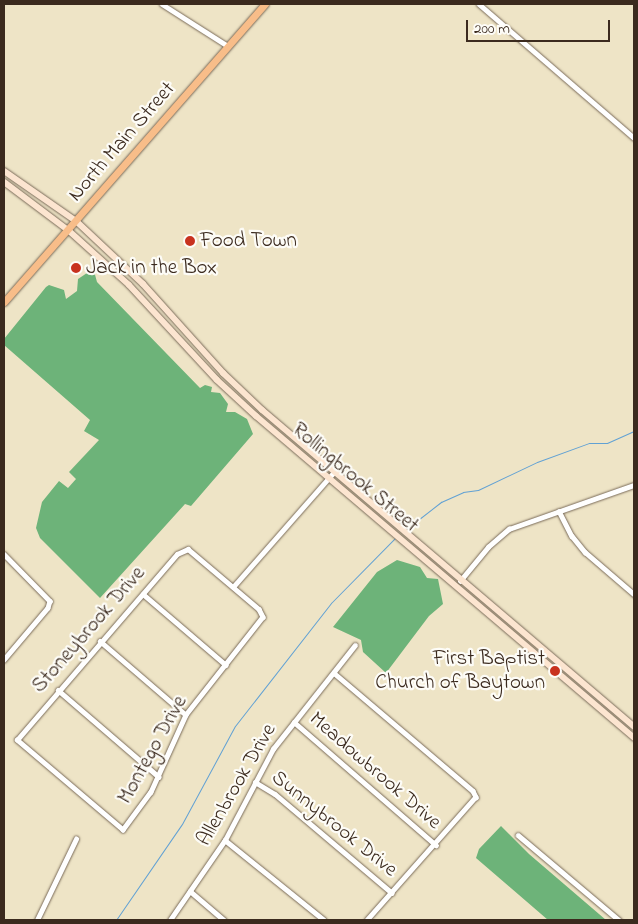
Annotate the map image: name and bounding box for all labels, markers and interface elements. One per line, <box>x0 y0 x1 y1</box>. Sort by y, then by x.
scale bar <box>468 10 612 42</box>
text: 200 m <box>474 18 510 40</box>
street label: North Main Street <box>63 77 181 207</box>
place label: Food Town <box>200 228 297 254</box>
marker: Food Town <box>184 235 196 247</box>
place label: Jack in the Box <box>86 255 217 281</box>
marker: Jack in the Box <box>70 262 82 274</box>
street label: Rollingbrook Street <box>286 418 424 538</box>
street label: Stoneybrook Drive <box>27 561 151 699</box>
place label: First Baptist Church of Baytown <box>375 646 545 696</box>
marker: First Baptist Church of Baytown <box>549 665 561 677</box>
street label: Montego Drive <box>113 691 193 809</box>
street label: Meadowbrook Drive <box>304 707 446 835</box>
street label: Allenbrook Drive <box>192 719 282 851</box>
street label: Sunnybrook Drive <box>266 765 402 883</box>

